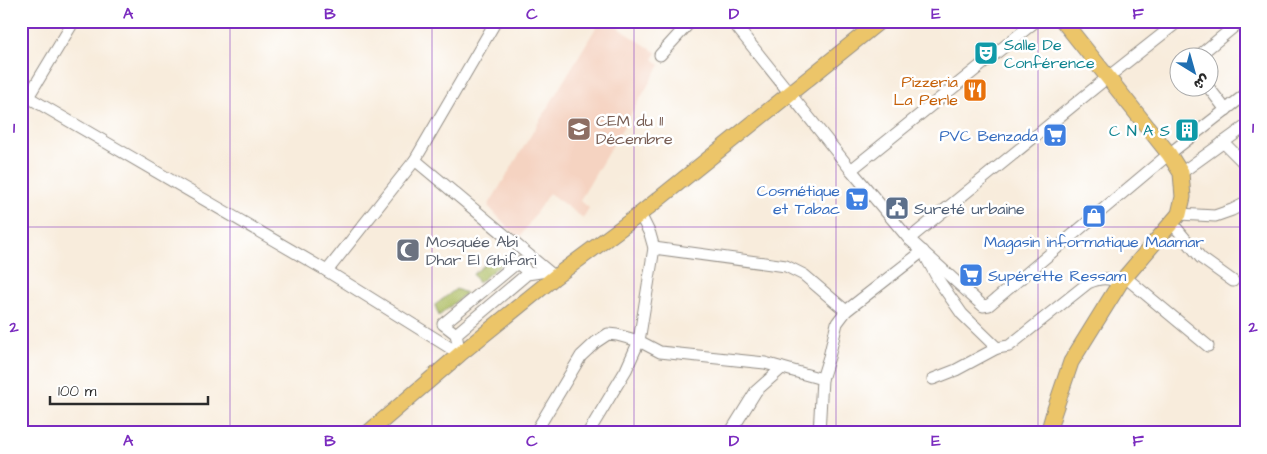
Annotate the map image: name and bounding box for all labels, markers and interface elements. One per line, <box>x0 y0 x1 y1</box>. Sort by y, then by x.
text: A <box>123 3 134 25</box>
text: B <box>324 3 336 25</box>
text: C <box>526 3 538 25</box>
text: D <box>729 3 740 25</box>
text: E <box>931 3 941 25</box>
text: F <box>1132 3 1144 25</box>
place label: Salle De Conférence <box>1004 34 1095 74</box>
theatre icon: Salle De Conférence <box>973 40 999 66</box>
north arrow <box>1170 48 1220 98</box>
text: ش <box>1189 69 1213 94</box>
place label: Pizzeria La Perle <box>894 71 958 111</box>
restaurant icon: Pizzeria La Perle <box>962 77 988 103</box>
place label: CEM du 11 Décembre <box>596 110 673 150</box>
school or university icon: CEM du 11 Décembre <box>566 116 592 142</box>
text: 1 <box>13 117 16 139</box>
building icon: C N A S <box>1174 117 1200 143</box>
text: 1 <box>1252 117 1255 139</box>
place label: C N A S <box>1109 120 1170 142</box>
supermarket icon: PVC Benzada <box>1042 122 1068 148</box>
place label: PVC Benzada <box>940 125 1038 147</box>
place label: Cosmétique et Tabac <box>757 180 840 220</box>
supermarket icon: Cosmétique et Tabac <box>844 186 870 212</box>
public building icon: Sureté urbaine <box>884 195 910 221</box>
place label: Sureté urbaine <box>914 198 1025 220</box>
shop icon: Magasin informatique Maamar <box>1081 203 1107 229</box>
place label: Mosquée Abi Dhar El Ghifari <box>426 231 537 271</box>
place label: Magasin informatique Maamar <box>984 231 1204 254</box>
mosque icon: Mosquée Abi Dhar El Ghifari <box>395 237 421 263</box>
supermarket icon: Supérette Ressam <box>958 262 984 288</box>
place label: Supérette Ressam <box>988 265 1127 287</box>
text: 2 <box>8 316 19 338</box>
text: 2 <box>1247 316 1258 338</box>
scale bar <box>50 374 208 406</box>
text: 100 m <box>58 381 97 402</box>
text: A <box>123 430 134 452</box>
text: B <box>324 430 336 452</box>
text: C <box>526 430 538 452</box>
text: D <box>729 430 740 452</box>
text: E <box>931 430 941 452</box>
text: F <box>1132 430 1144 452</box>

